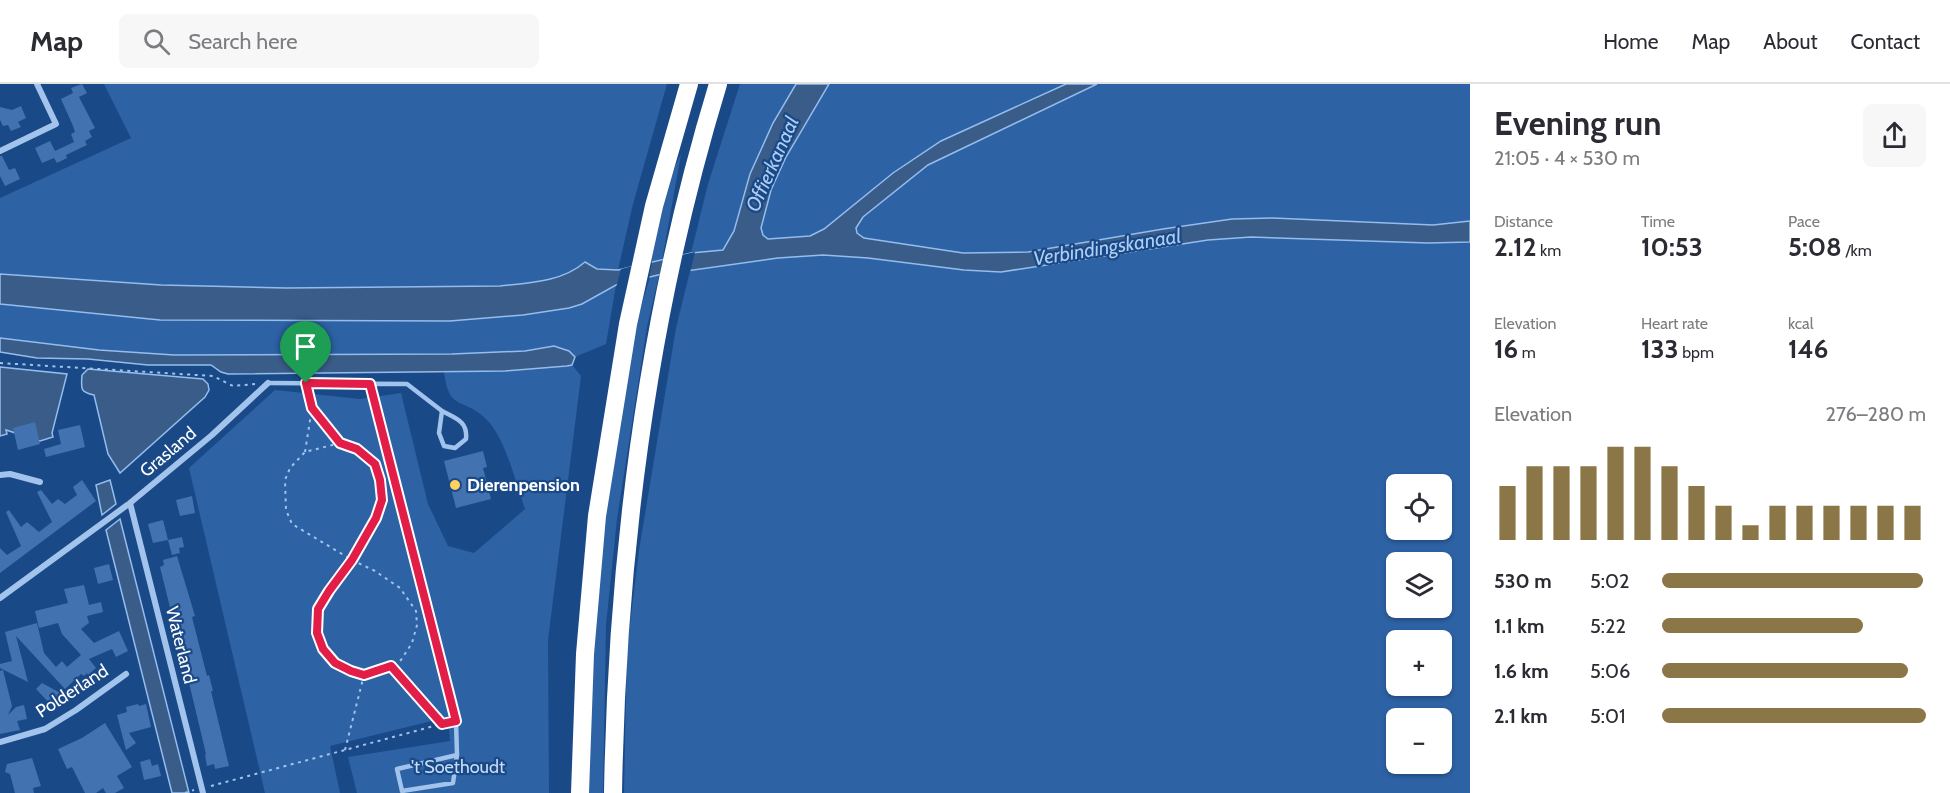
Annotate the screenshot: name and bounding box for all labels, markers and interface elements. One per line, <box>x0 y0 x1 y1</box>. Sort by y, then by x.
search box <box>119 14 539 68</box>
text: Map <box>30 24 83 58</box>
icon: search <box>140 25 173 58</box>
text: Search here <box>188 28 297 55</box>
text: Home <box>1603 29 1659 54</box>
text: Map <box>1692 29 1730 54</box>
text: About <box>1763 29 1817 54</box>
text: Contact <box>1850 29 1920 54</box>
text: Evening run <box>1494 103 1661 143</box>
button: share <box>1863 104 1926 167</box>
water label: Offierkanaal <box>740 112 804 215</box>
text: 21:05 · 4 × 530 m <box>1494 146 1640 170</box>
text: Distance <box>1494 212 1553 231</box>
text: Time <box>1641 212 1675 231</box>
text: Pace <box>1788 212 1820 231</box>
water label: Verbindingskanaal <box>1031 223 1183 271</box>
text: 2.12 <box>1494 231 1536 263</box>
text: 10:53 <box>1641 231 1703 263</box>
text: 5:08 <box>1788 231 1842 263</box>
text: km <box>1536 241 1561 260</box>
text: /km <box>1842 241 1872 260</box>
text: Elevation <box>1494 314 1557 333</box>
text: Heart rate <box>1641 314 1708 333</box>
text: kcal <box>1788 314 1814 333</box>
pin <box>280 321 331 383</box>
icon: arrive <box>289 330 322 363</box>
text: 16 <box>1494 333 1518 365</box>
text: 133 <box>1641 333 1679 365</box>
text: 146 <box>1788 333 1828 365</box>
text: m <box>1518 343 1536 362</box>
text: bpm <box>1679 343 1714 362</box>
text: Elevation <box>1494 402 1572 426</box>
text: 276–280 m <box>1825 402 1926 426</box>
street label: Grasland <box>135 422 201 482</box>
place label: Dierenpension <box>467 474 580 496</box>
map controls <box>1386 474 1452 774</box>
button: locate <box>1386 474 1452 540</box>
marker: Dierenpension <box>448 478 462 492</box>
button: layers <box>1386 552 1452 618</box>
text: 530 m <box>1494 569 1552 593</box>
text: 5:02 <box>1590 569 1629 593</box>
street label: Waterland <box>161 604 201 686</box>
text: 1.1 km <box>1494 614 1544 638</box>
text: 5:22 <box>1590 614 1626 638</box>
button: + <box>1386 630 1452 696</box>
street label: Polderland <box>32 659 112 723</box>
text: 1.6 km <box>1494 659 1549 683</box>
text: 5:06 <box>1590 659 1630 683</box>
text: 2.1 km <box>1494 704 1548 728</box>
text: 5:01 <box>1590 704 1625 728</box>
button: − <box>1386 708 1452 774</box>
park label: 't Soethoudt <box>411 756 505 778</box>

